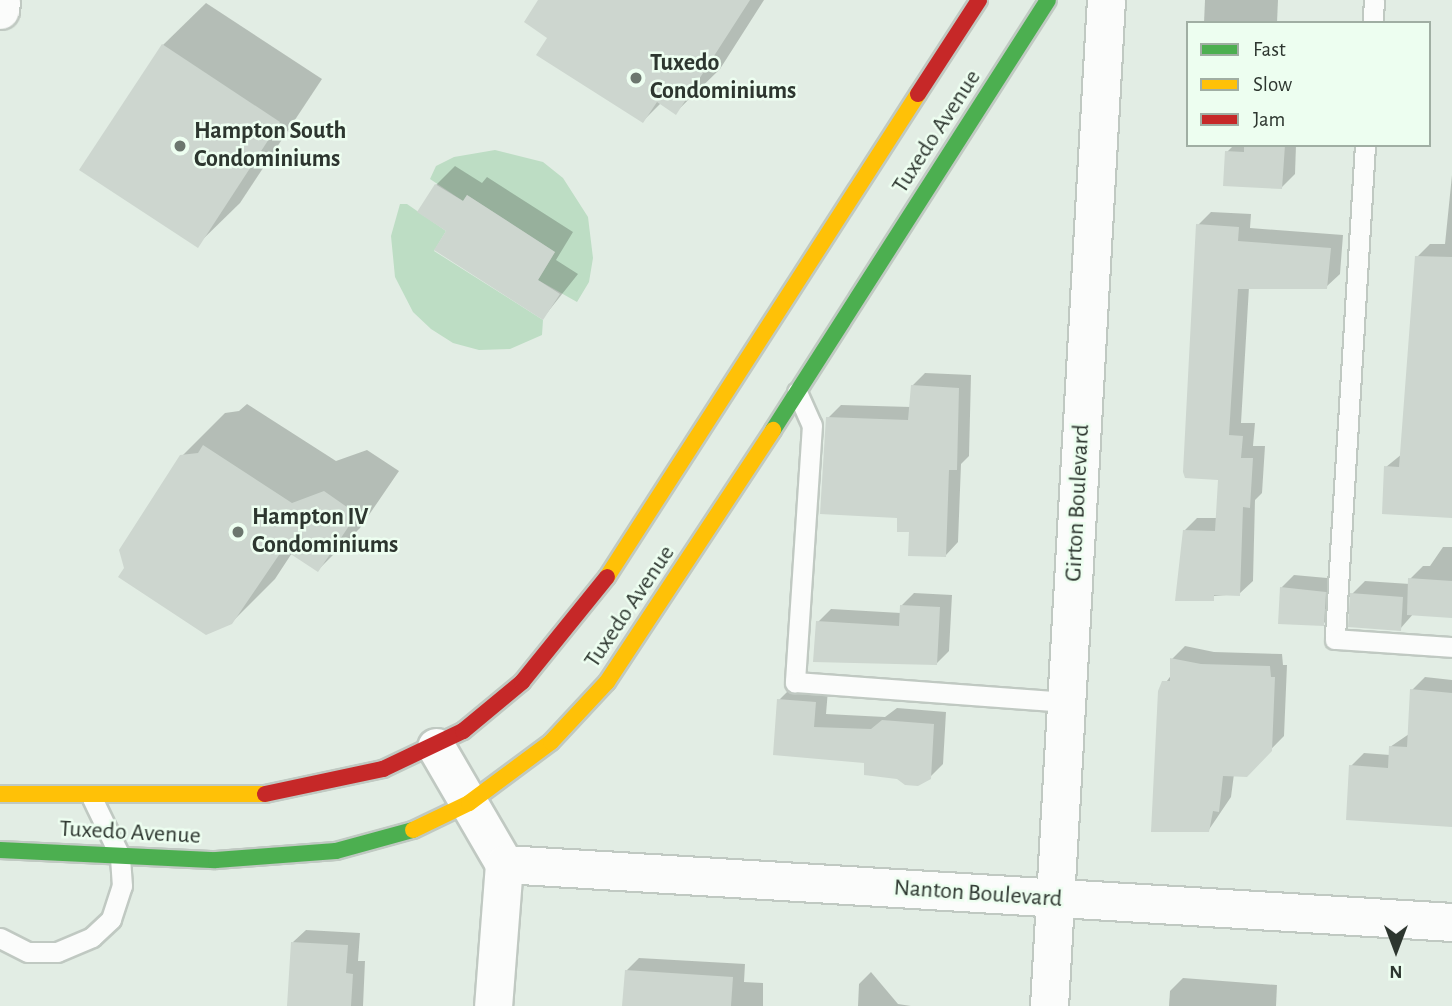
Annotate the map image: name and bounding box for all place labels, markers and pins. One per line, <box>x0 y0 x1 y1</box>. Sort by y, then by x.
place label: Tuxedo Condominiums <box>650 50 796 106</box>
marker: Tuxedo Condominiums <box>628 70 644 86</box>
place label: Hampton South Condominiums <box>194 118 346 174</box>
marker: Hampton South Condominiums <box>172 138 188 154</box>
place label: Hampton IV Condominiums <box>252 504 398 560</box>
marker: Hampton IV Condominiums <box>230 524 246 540</box>

